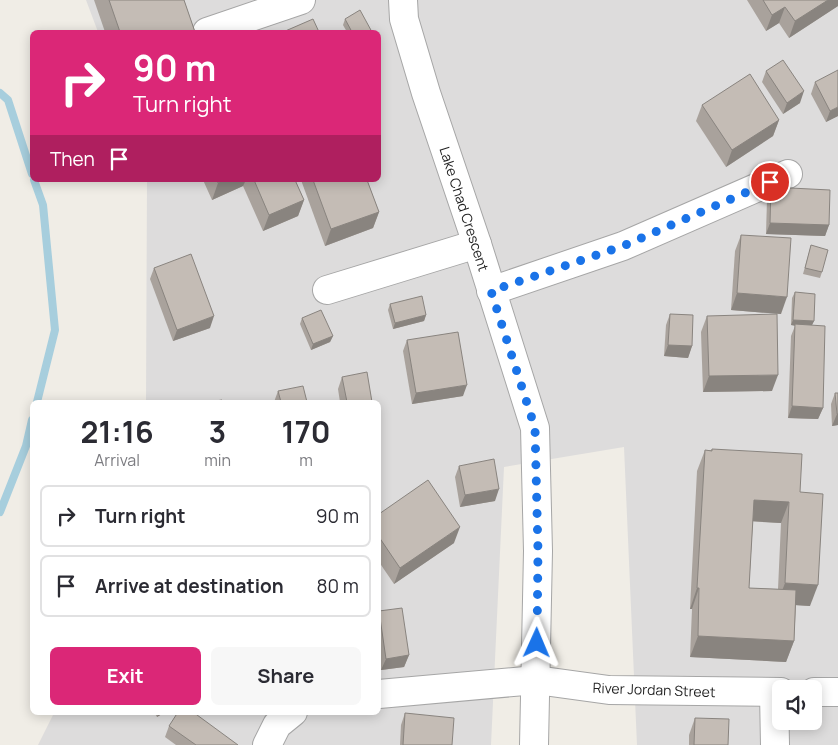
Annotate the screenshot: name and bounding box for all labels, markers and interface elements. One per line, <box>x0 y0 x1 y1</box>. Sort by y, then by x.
text: 90 m <box>133 44 216 92</box>
icon: right <box>50 50 115 115</box>
text: Turn right <box>133 89 231 119</box>
street label: Lake Chad Crescent <box>435 144 494 274</box>
icon: arrive <box>105 145 133 173</box>
text: Then <box>50 146 95 172</box>
pin <box>749 161 791 203</box>
icon: arrive <box>756 168 784 196</box>
text: 21:16 <box>81 411 154 452</box>
text: 3 <box>209 411 226 452</box>
text: 170 <box>282 411 330 452</box>
text: Arrival <box>94 449 140 471</box>
text: min <box>204 449 231 471</box>
text: m <box>299 449 313 471</box>
icon: right <box>52 502 80 530</box>
text: Turn right <box>95 503 185 529</box>
text: 90 m <box>316 503 359 529</box>
icon: arrive <box>52 572 80 600</box>
text: Arrive at destination <box>95 573 284 599</box>
text: 80 m <box>316 573 359 599</box>
position arrow <box>510 616 562 668</box>
button: Exit <box>50 647 201 705</box>
button: Share <box>211 647 361 705</box>
street label: River Jordan Street <box>592 678 716 701</box>
map controls <box>772 680 822 730</box>
button: sound <box>772 680 822 730</box>

